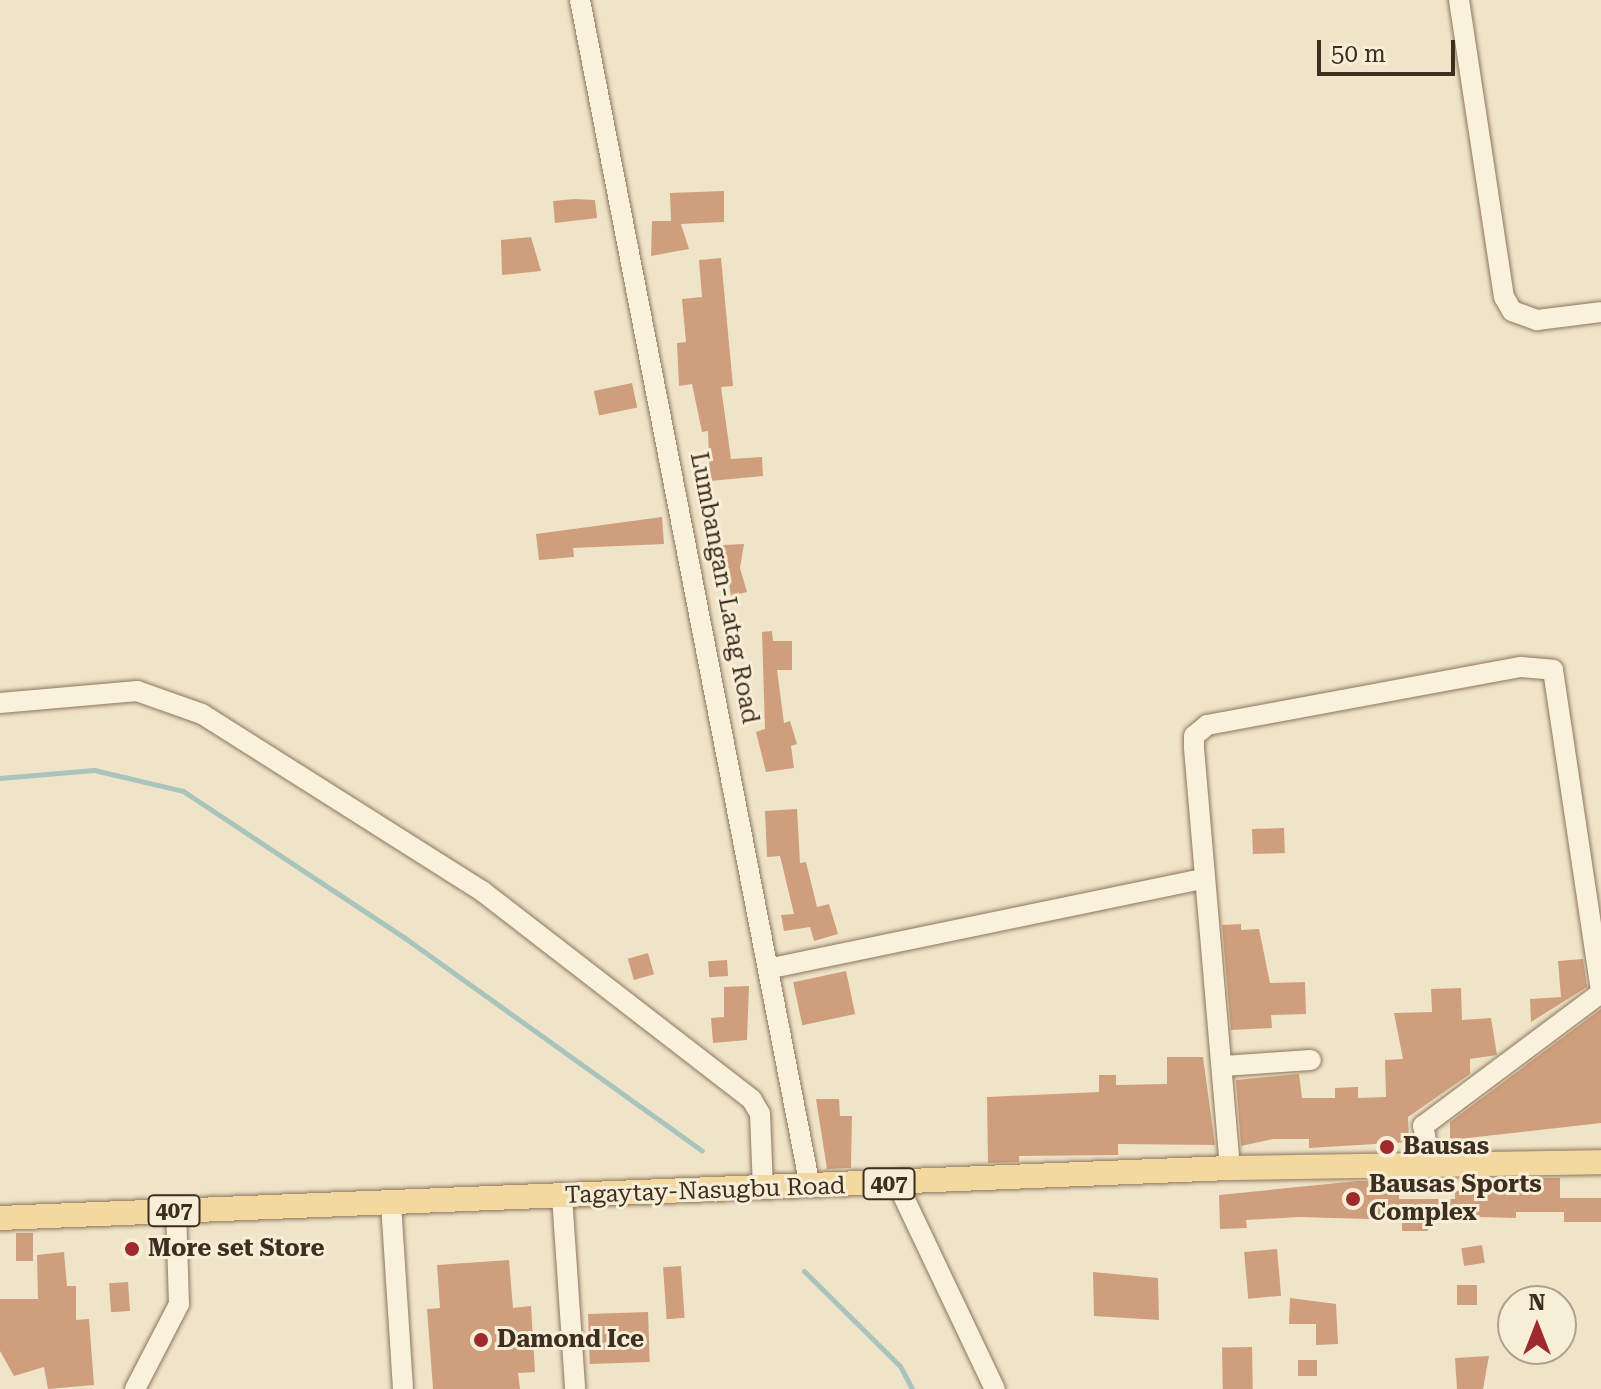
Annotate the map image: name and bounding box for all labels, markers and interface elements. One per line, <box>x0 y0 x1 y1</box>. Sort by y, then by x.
scale bar <box>1321 24 1459 74</box>
text: 50 m <box>1331 40 1386 68</box>
street label: Lumbangan-Latag Road <box>684 450 764 726</box>
place label: Bausas <box>1403 1133 1489 1161</box>
marker: Bausas <box>1378 1138 1396 1156</box>
road number: 407 <box>861 1166 917 1202</box>
place label: Bausas Sports Complex <box>1369 1171 1542 1227</box>
street label: Tagaytay-Nasugbu Road <box>564 1172 846 1210</box>
marker: Bausas Sports Complex <box>1344 1190 1362 1208</box>
road number: 407 <box>146 1193 202 1229</box>
place label: More set Store <box>148 1235 325 1263</box>
marker: More set Store <box>123 1240 141 1258</box>
north arrow <box>1497 1285 1577 1365</box>
text: N <box>1529 1290 1545 1315</box>
place label: Damond Ice <box>497 1326 644 1354</box>
marker: Damond Ice <box>472 1331 490 1349</box>

